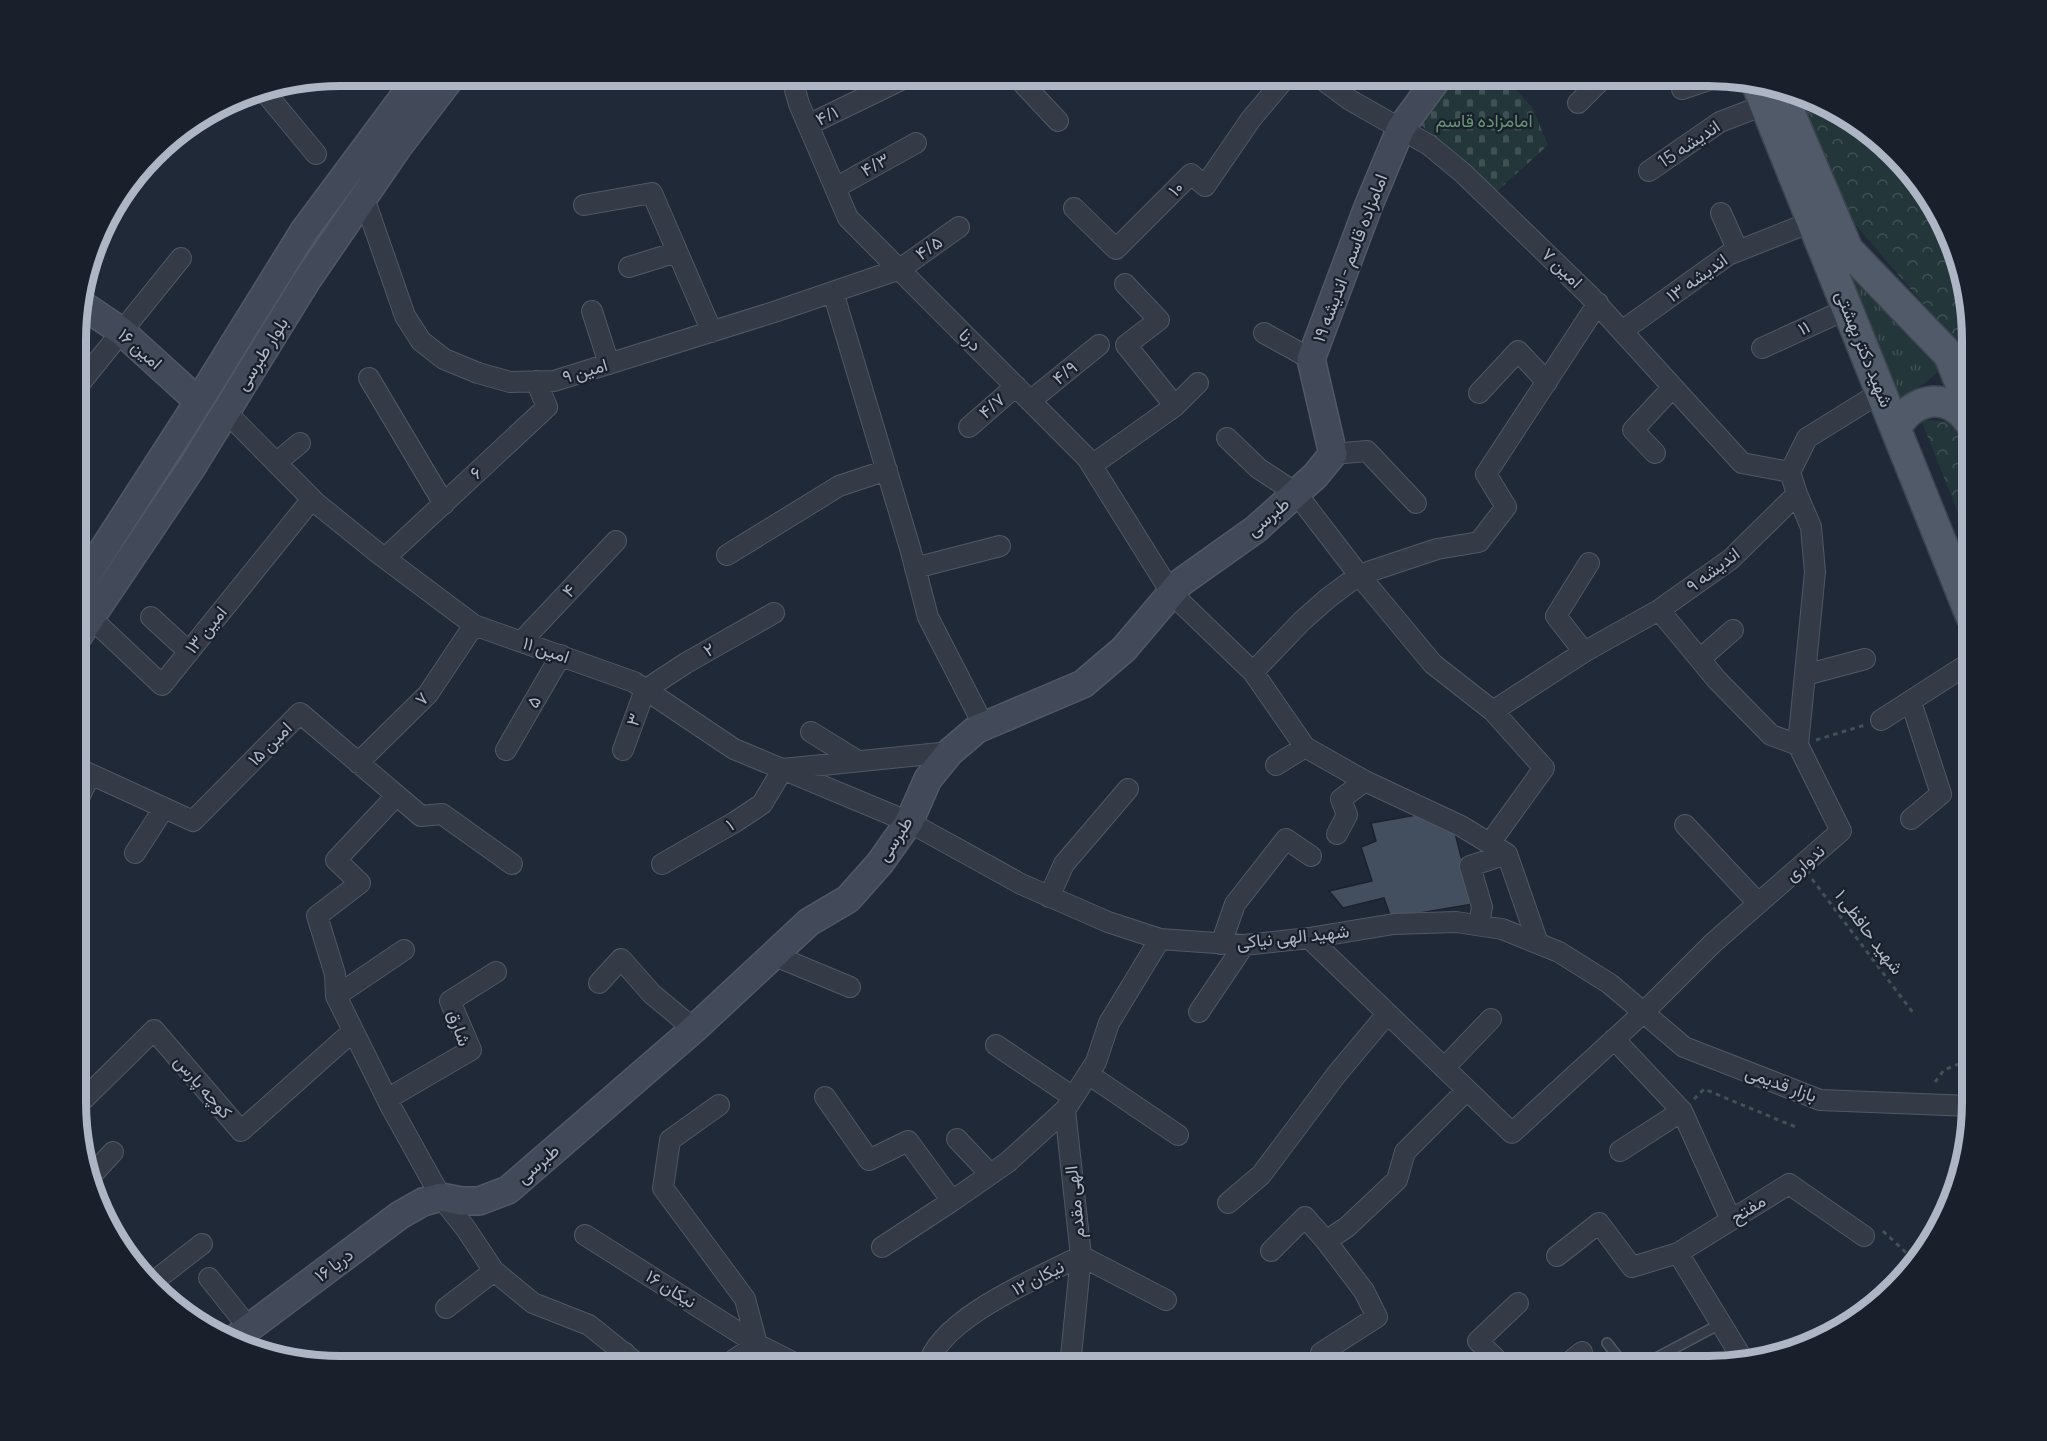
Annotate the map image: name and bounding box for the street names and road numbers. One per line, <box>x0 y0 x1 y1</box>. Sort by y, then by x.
street label: ۴/۱ <box>811 99 842 131</box>
street label: اندیشه 15 <box>1653 114 1724 173</box>
street label: ۴/۳ <box>856 147 893 182</box>
street label: امامزاده قاسم - اندیشه ۱۹ <box>1306 170 1393 346</box>
street label: ۱۰ <box>1162 175 1188 201</box>
street label: ۴/۵ <box>910 229 947 265</box>
street label: امین ۷ <box>1537 242 1588 293</box>
street label: اندیشه ۱۳ <box>1661 247 1732 307</box>
street label: شهید دکتر بهشتی <box>1831 287 1899 411</box>
street label: بلوار طبرسی <box>229 312 293 395</box>
street label: ۱۱ <box>1794 314 1813 340</box>
street label: امین ۱۶ <box>113 322 168 374</box>
street label: درنا <box>954 323 987 356</box>
street label: امین ۹ <box>559 352 610 388</box>
street label: ۴/۹ <box>1047 355 1082 390</box>
street label: ۴/۷ <box>973 387 1010 423</box>
street label: ۶ <box>464 460 487 484</box>
street label: طبرسی <box>1241 491 1294 541</box>
street label: اندیشه ۹ <box>1681 541 1744 597</box>
street label: ۴ <box>556 578 581 602</box>
street label: امین ۱۳ <box>179 601 232 658</box>
street label: امین ۱۱ <box>520 630 573 668</box>
street label: ۲ <box>698 636 719 662</box>
street label: ۷ <box>409 686 434 710</box>
street label: ۵ <box>520 691 546 712</box>
street label: ۳ <box>620 710 646 729</box>
street label: امین ۱۵ <box>242 716 297 771</box>
street label: طبرسی <box>871 811 918 866</box>
street label: ۱ <box>721 813 738 836</box>
street label: ندواری <box>1779 838 1829 886</box>
street label: شهید حافظی ۱ <box>1830 884 1910 979</box>
street label: شهید الهی نیاکی <box>1235 918 1350 954</box>
street label: شارق <box>443 1006 477 1049</box>
street label: کوچه پارس <box>169 1049 238 1124</box>
street label: بازار قدیمی <box>1742 1059 1820 1107</box>
street label: طبرسی <box>511 1138 564 1189</box>
street label: الهی مقدم <box>1058 1164 1091 1240</box>
street label: مفتح <box>1725 1188 1770 1229</box>
street label: دریا ۱۶ <box>309 1242 358 1287</box>
street label: نیکان ۱۲ <box>1007 1254 1068 1301</box>
street label: نیکان ۱۶ <box>642 1263 701 1313</box>

